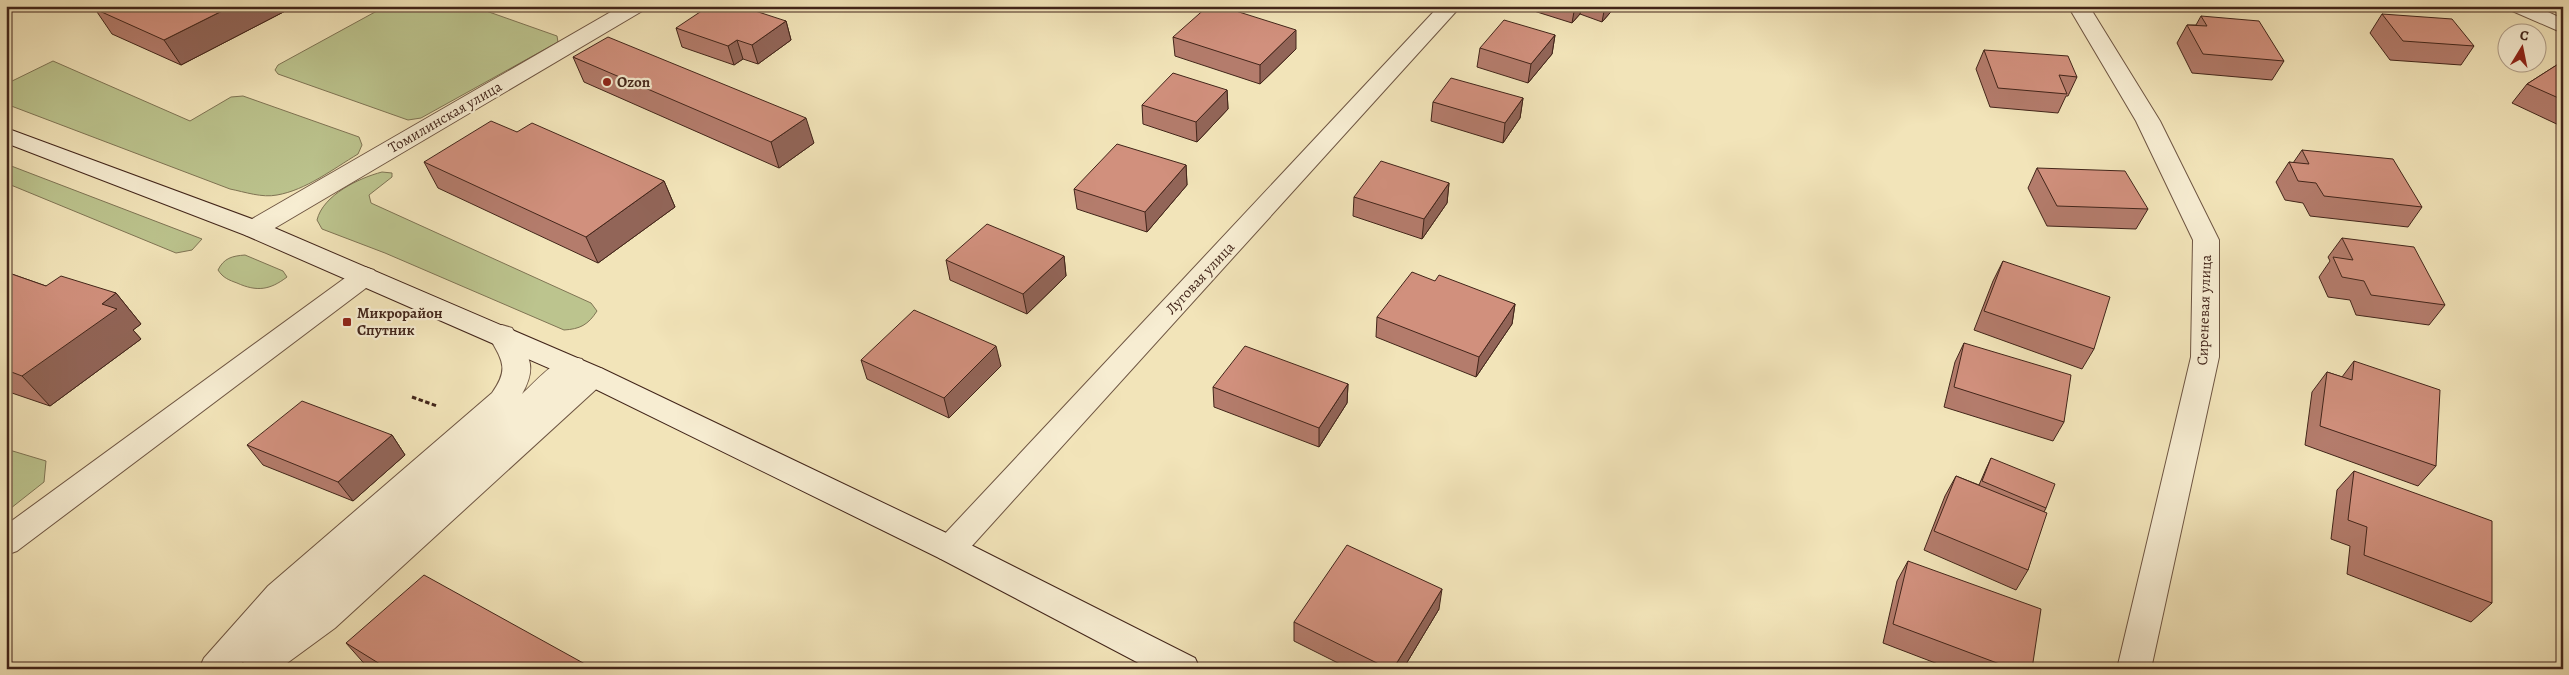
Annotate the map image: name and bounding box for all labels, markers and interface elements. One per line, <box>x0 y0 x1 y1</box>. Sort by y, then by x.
north arrow <box>2496 22 2546 72</box>
text: С <box>2518 26 2530 46</box>
place label: Ozon <box>617 72 651 92</box>
street label: Томилинская улица <box>385 76 506 158</box>
marker: Ozon <box>601 76 613 88</box>
street label: Луговая улица <box>1161 237 1239 319</box>
street label: Сиреневая улица <box>2192 254 2216 366</box>
place label: Микрорайон Спутник <box>357 303 443 340</box>
marker: Микрорайон Спутник <box>341 316 353 328</box>

